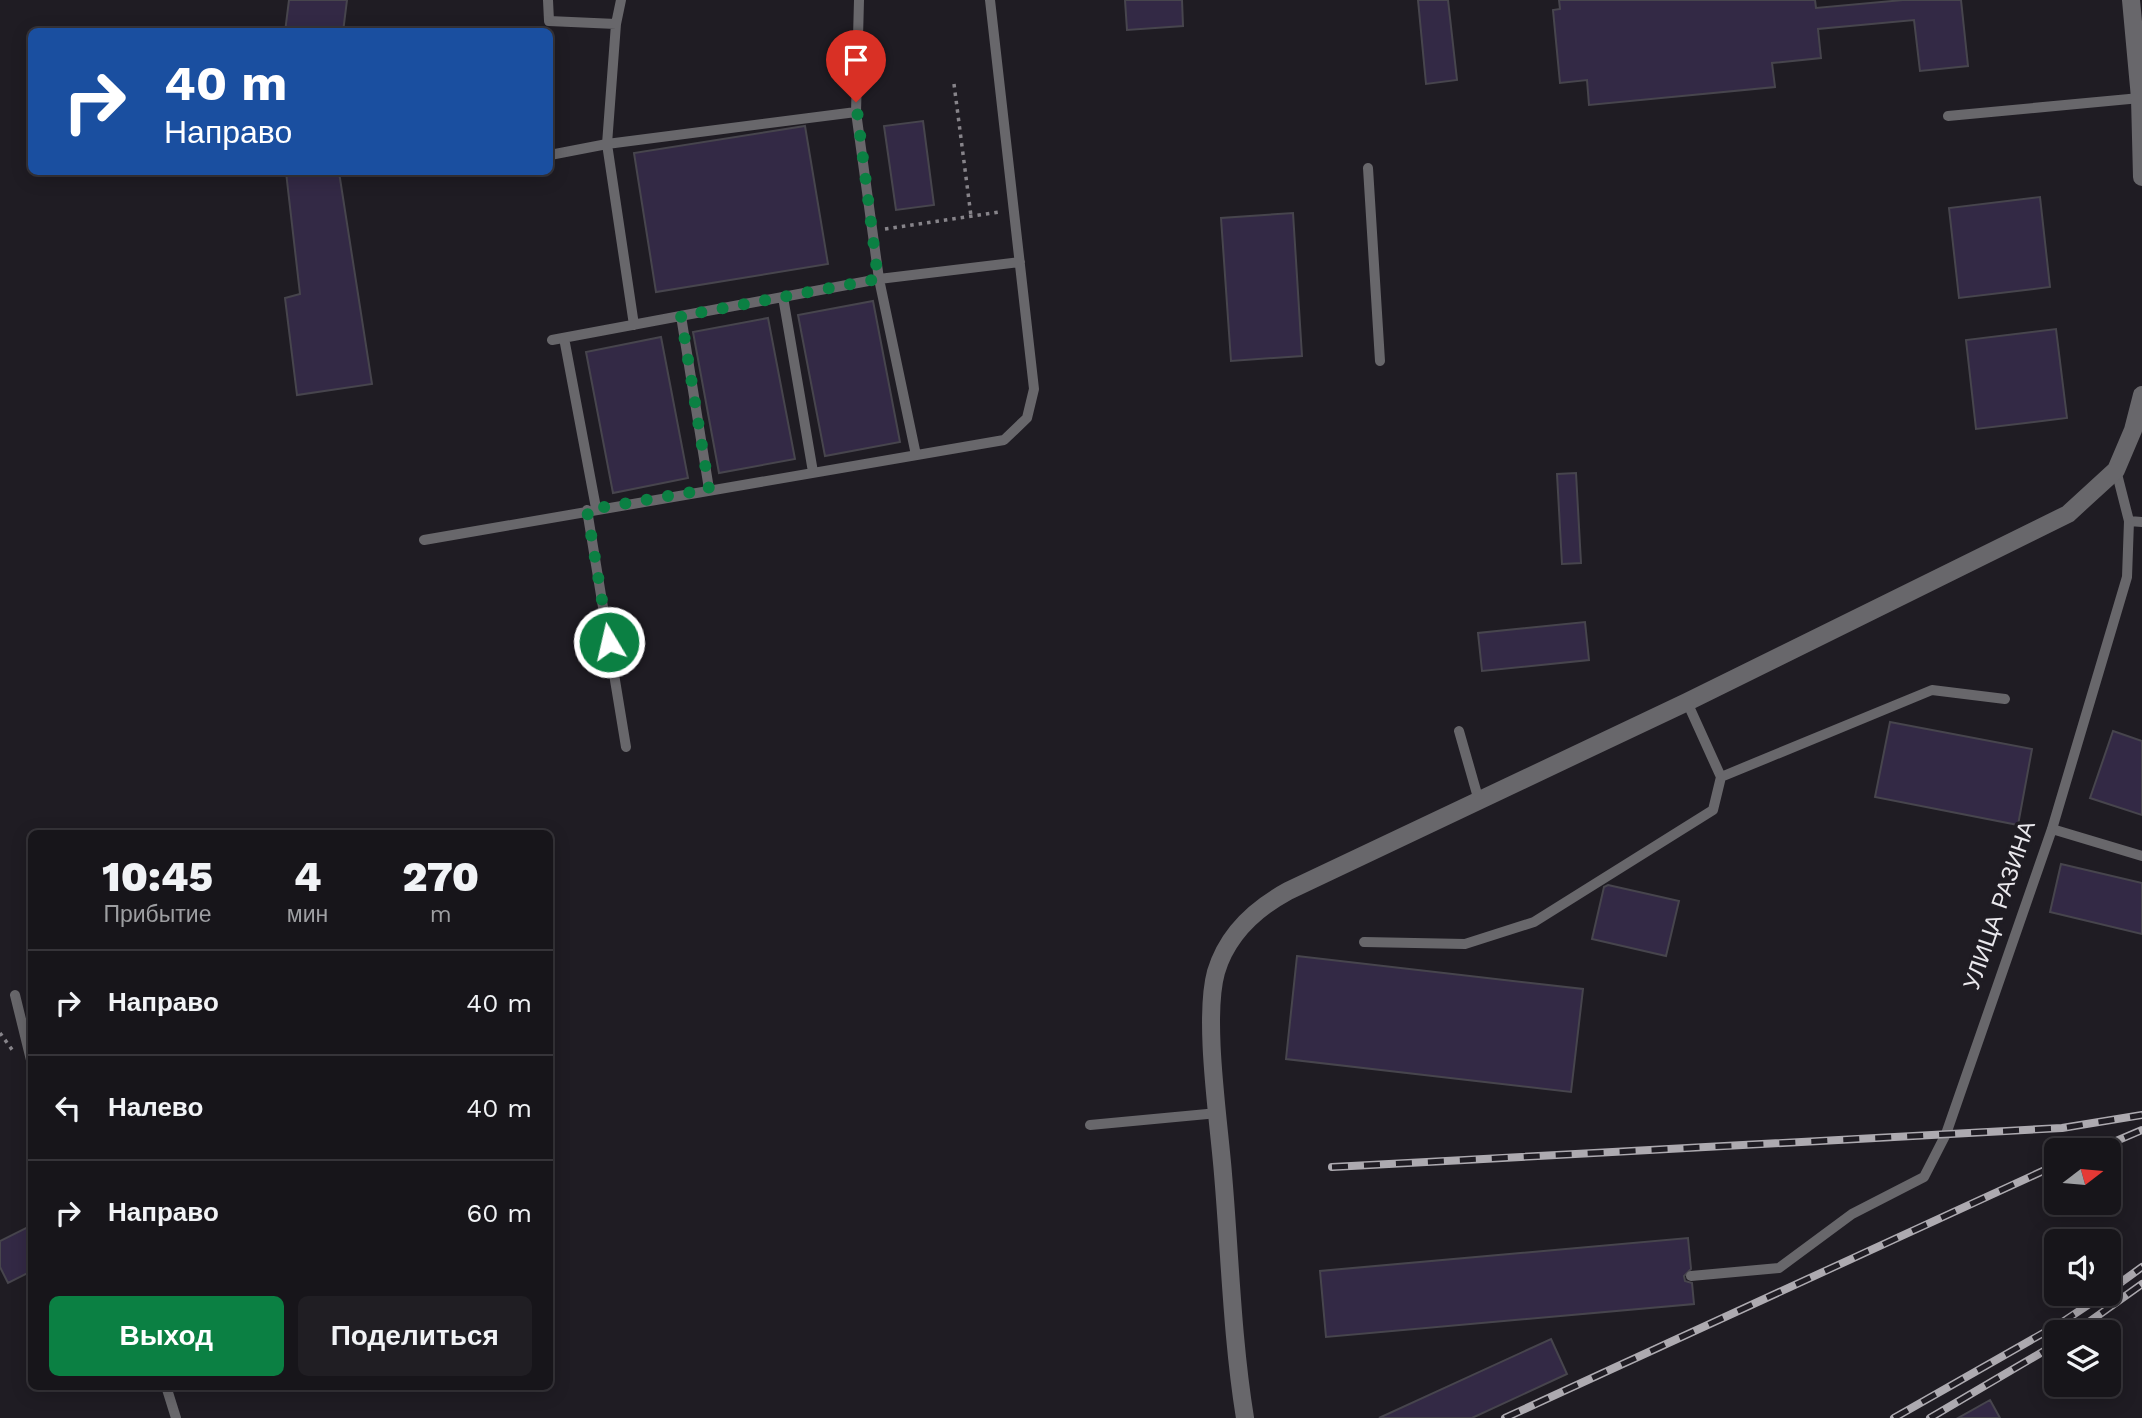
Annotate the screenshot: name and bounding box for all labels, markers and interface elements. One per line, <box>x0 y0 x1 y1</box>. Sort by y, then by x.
pin <box>826 30 886 102</box>
icon: arrive <box>837 41 875 79</box>
text: 40 m <box>164 54 287 112</box>
icon: right <box>49 56 140 147</box>
text: Направо <box>164 113 292 151</box>
position arrow <box>572 605 646 679</box>
street label: УЛИЦА РАЗИНА <box>1958 817 2041 993</box>
text: 10:45 <box>102 852 213 901</box>
text: 4 <box>294 852 321 901</box>
text: 270 <box>402 852 479 901</box>
text: Прибытие <box>103 901 211 928</box>
text: мин <box>287 901 328 928</box>
text: m <box>430 901 452 928</box>
icon: right <box>49 984 87 1022</box>
text: Направо <box>108 987 219 1017</box>
text: 40 m <box>466 988 532 1018</box>
icon: left <box>49 1089 87 1127</box>
text: Налево <box>108 1092 203 1122</box>
text: 40 m <box>466 1093 532 1123</box>
north arrow <box>2044 1138 2121 1214</box>
map controls <box>2044 1138 2121 1397</box>
icon: right <box>49 1194 87 1232</box>
text: Направо <box>108 1197 219 1227</box>
text: 60 m <box>466 1198 532 1228</box>
button: sound <box>2044 1229 2121 1306</box>
button: Выход <box>49 1296 284 1376</box>
button: Поделиться <box>298 1296 532 1376</box>
button: layers <box>2044 1320 2121 1397</box>

